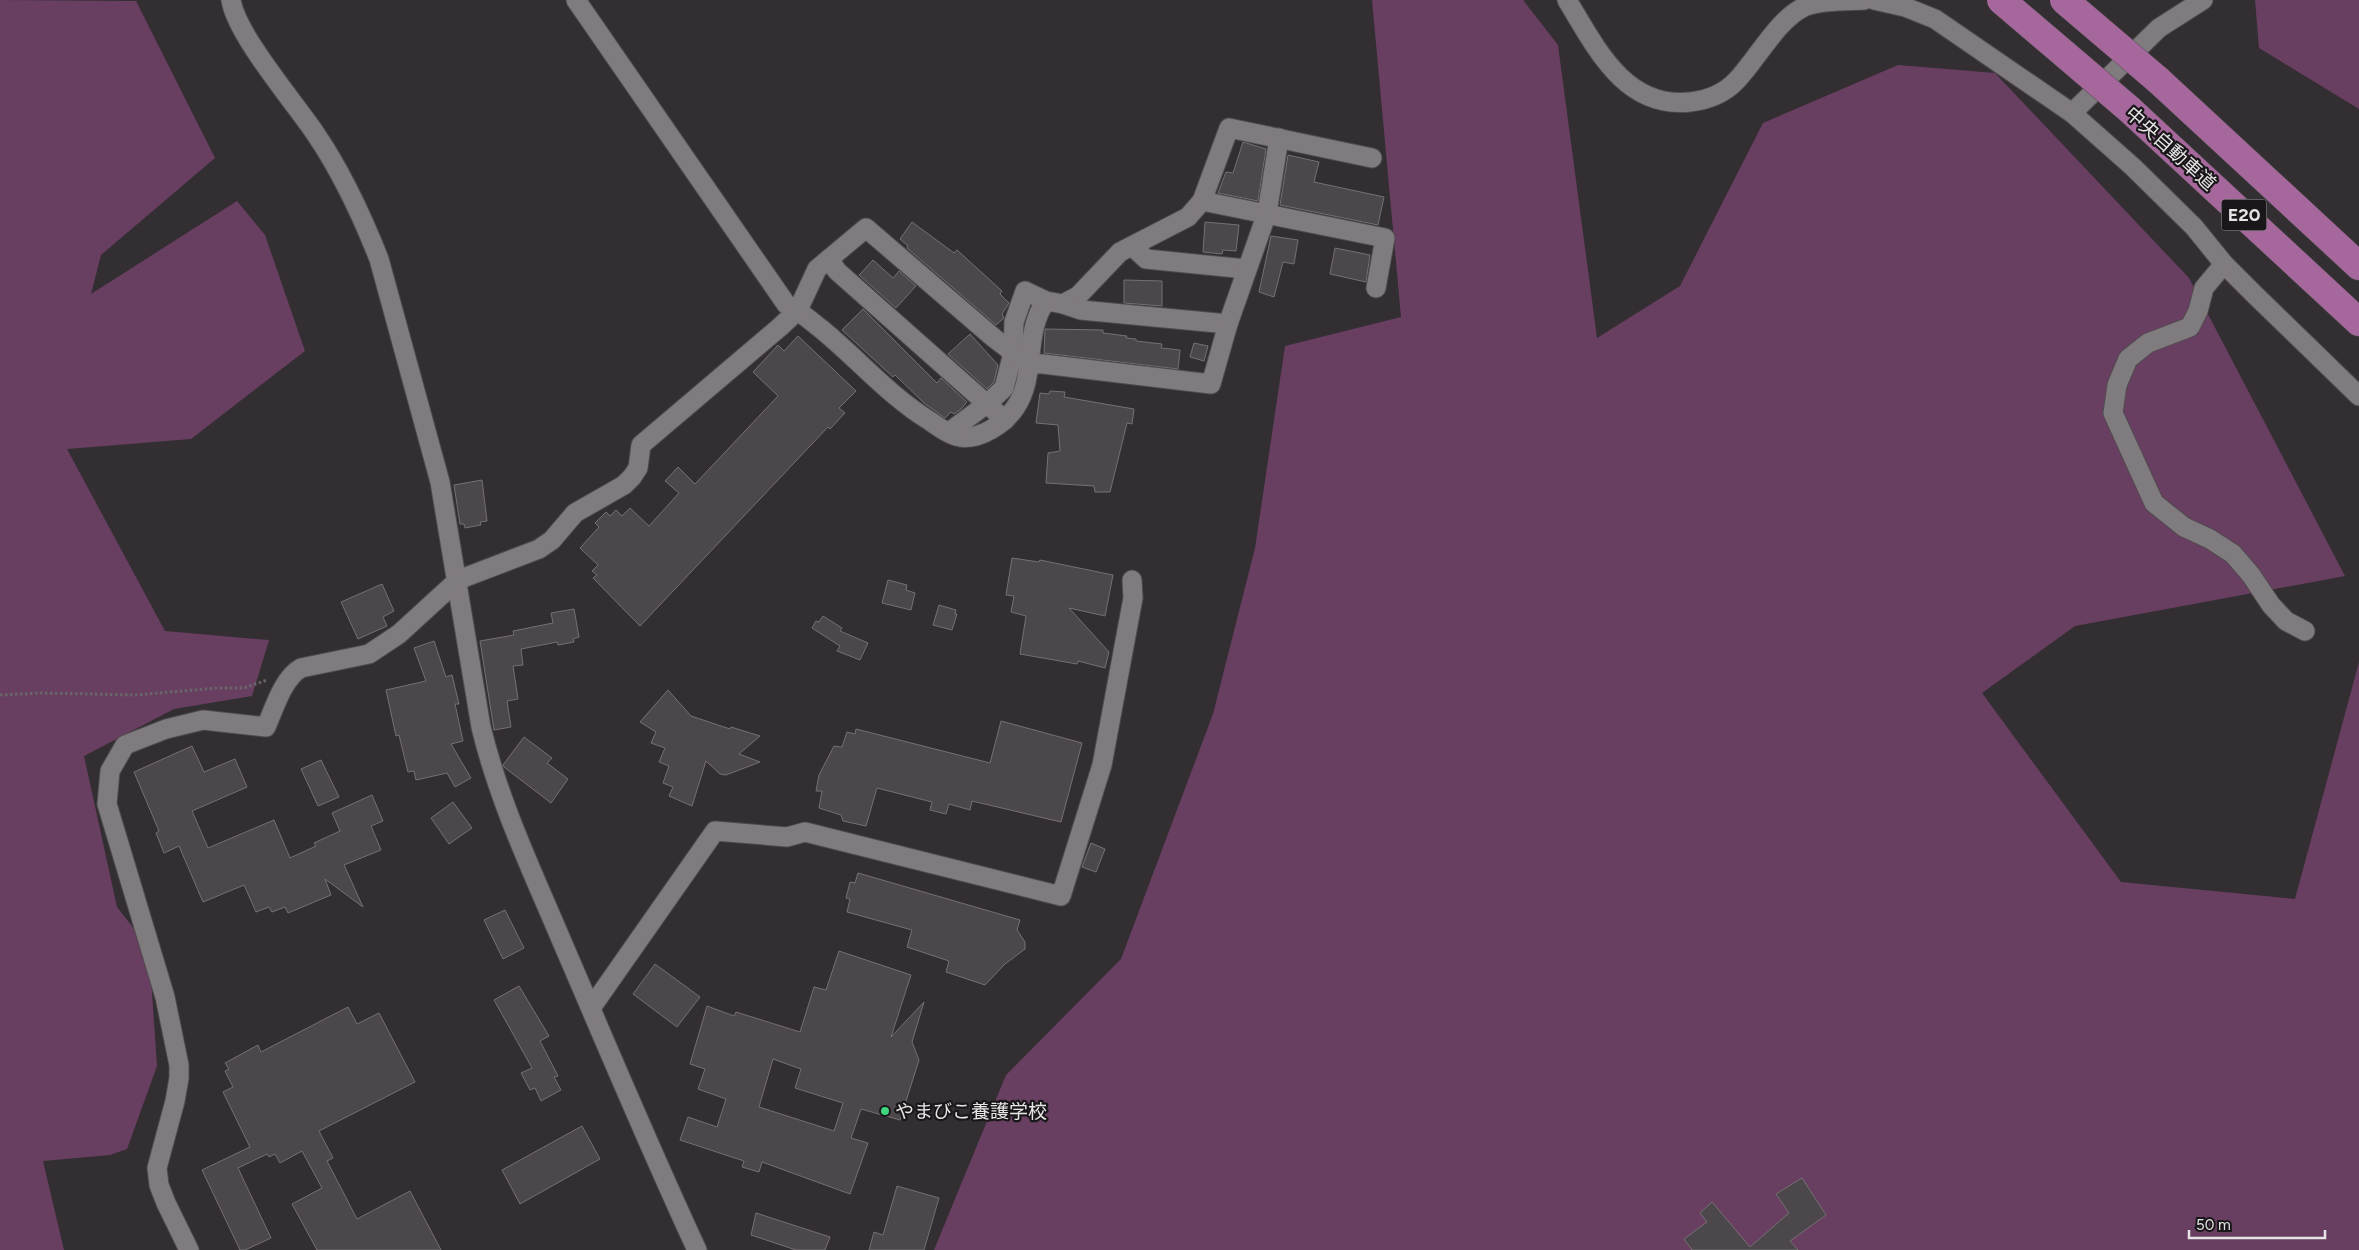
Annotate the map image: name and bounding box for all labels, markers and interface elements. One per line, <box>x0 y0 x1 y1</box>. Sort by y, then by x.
street label: 中央自動車道 <box>2121 102 2221 195</box>
road number: E20 <box>2222 200 2266 230</box>
place label: やまびこ養護学校 <box>895 1100 1047 1123</box>
marker: やまびこ養護学校 <box>879 1105 891 1117</box>
scale bar <box>2189 1208 2325 1240</box>
text: 50 m <box>2196 1216 2231 1234</box>

